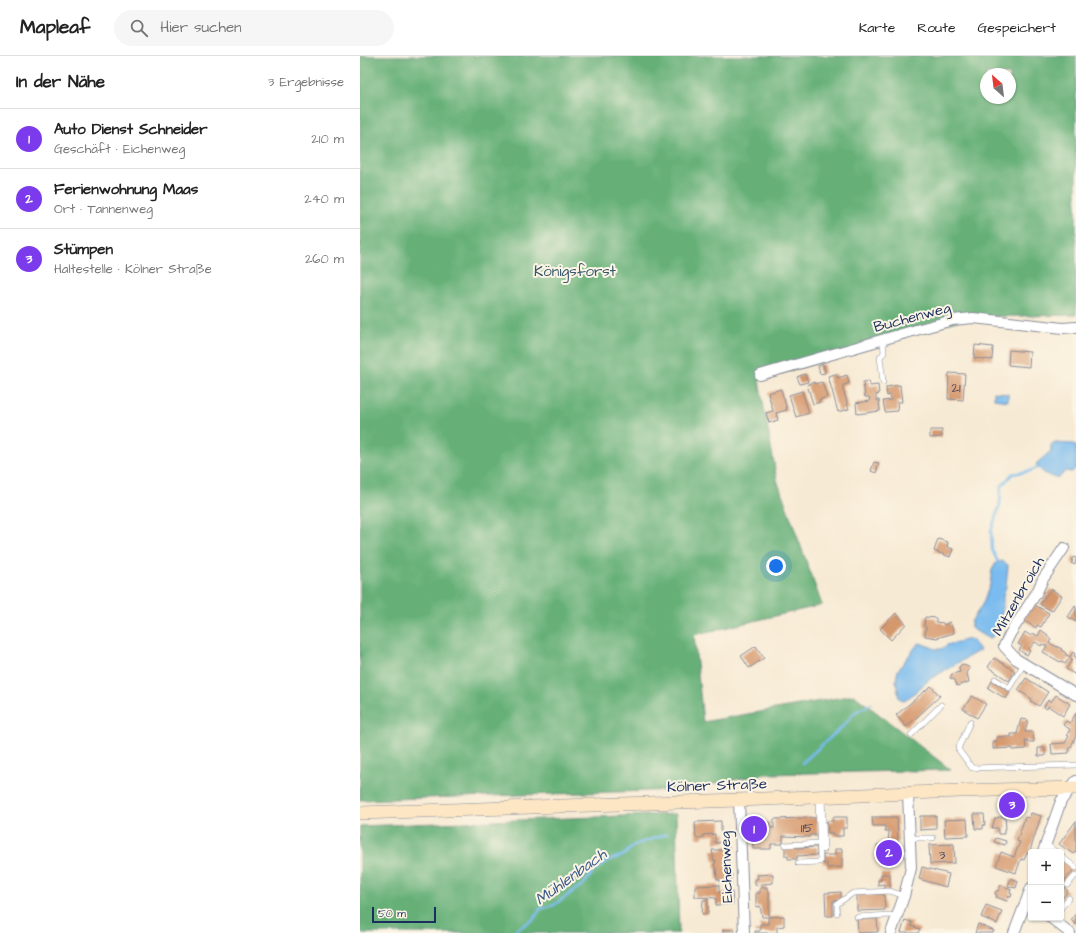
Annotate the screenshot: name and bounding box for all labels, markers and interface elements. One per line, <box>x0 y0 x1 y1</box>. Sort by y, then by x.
search box <box>114 10 394 46</box>
text: Mapleaf <box>20 14 90 41</box>
icon: search <box>128 17 150 39</box>
text: Hier suchen <box>160 17 242 38</box>
text: Karte <box>859 18 895 38</box>
text: Route <box>917 18 955 38</box>
text: Gespeichert <box>977 18 1056 38</box>
north arrow <box>980 68 1016 104</box>
text: In der Nähe <box>16 70 105 94</box>
text: 3 Ergebnisse <box>268 73 344 91</box>
text: Auto Dienst Schneider <box>54 119 207 140</box>
text: 1 <box>28 130 30 148</box>
text: 210 m <box>311 130 344 148</box>
text: Geschäft · Eichenweg <box>54 140 185 158</box>
text: Ferienwohnung Maas <box>54 179 198 200</box>
text: 2 <box>25 190 33 208</box>
text: 240 m <box>304 190 344 208</box>
text: Ort · Tannenweg <box>54 200 153 218</box>
text: Stümpen <box>54 239 113 260</box>
text: 3 <box>26 250 32 268</box>
text: 260 m <box>305 250 344 268</box>
text: Haltestelle · Kölner Straße <box>54 260 212 278</box>
park label: Königsforst <box>534 261 616 283</box>
street label: Buchenweg <box>871 297 953 339</box>
house number: 21 <box>951 379 961 397</box>
street label: Mitzenbroich <box>987 552 1050 640</box>
your location <box>766 556 786 576</box>
street label: Kölner Straße <box>667 773 767 798</box>
pin: 3 <box>999 790 1025 820</box>
pin: 1 <box>741 814 767 844</box>
house number: 115 <box>801 819 813 837</box>
street label: Eichenweg <box>715 831 739 903</box>
pin: 2 <box>876 838 902 868</box>
water label: Mühlenbach <box>530 843 612 910</box>
house number: 3 <box>939 846 946 864</box>
map controls <box>1028 849 1064 921</box>
button: + <box>1028 849 1064 885</box>
button: − <box>1028 885 1064 921</box>
scale bar <box>372 905 436 924</box>
text: 50 m <box>378 906 406 921</box>

